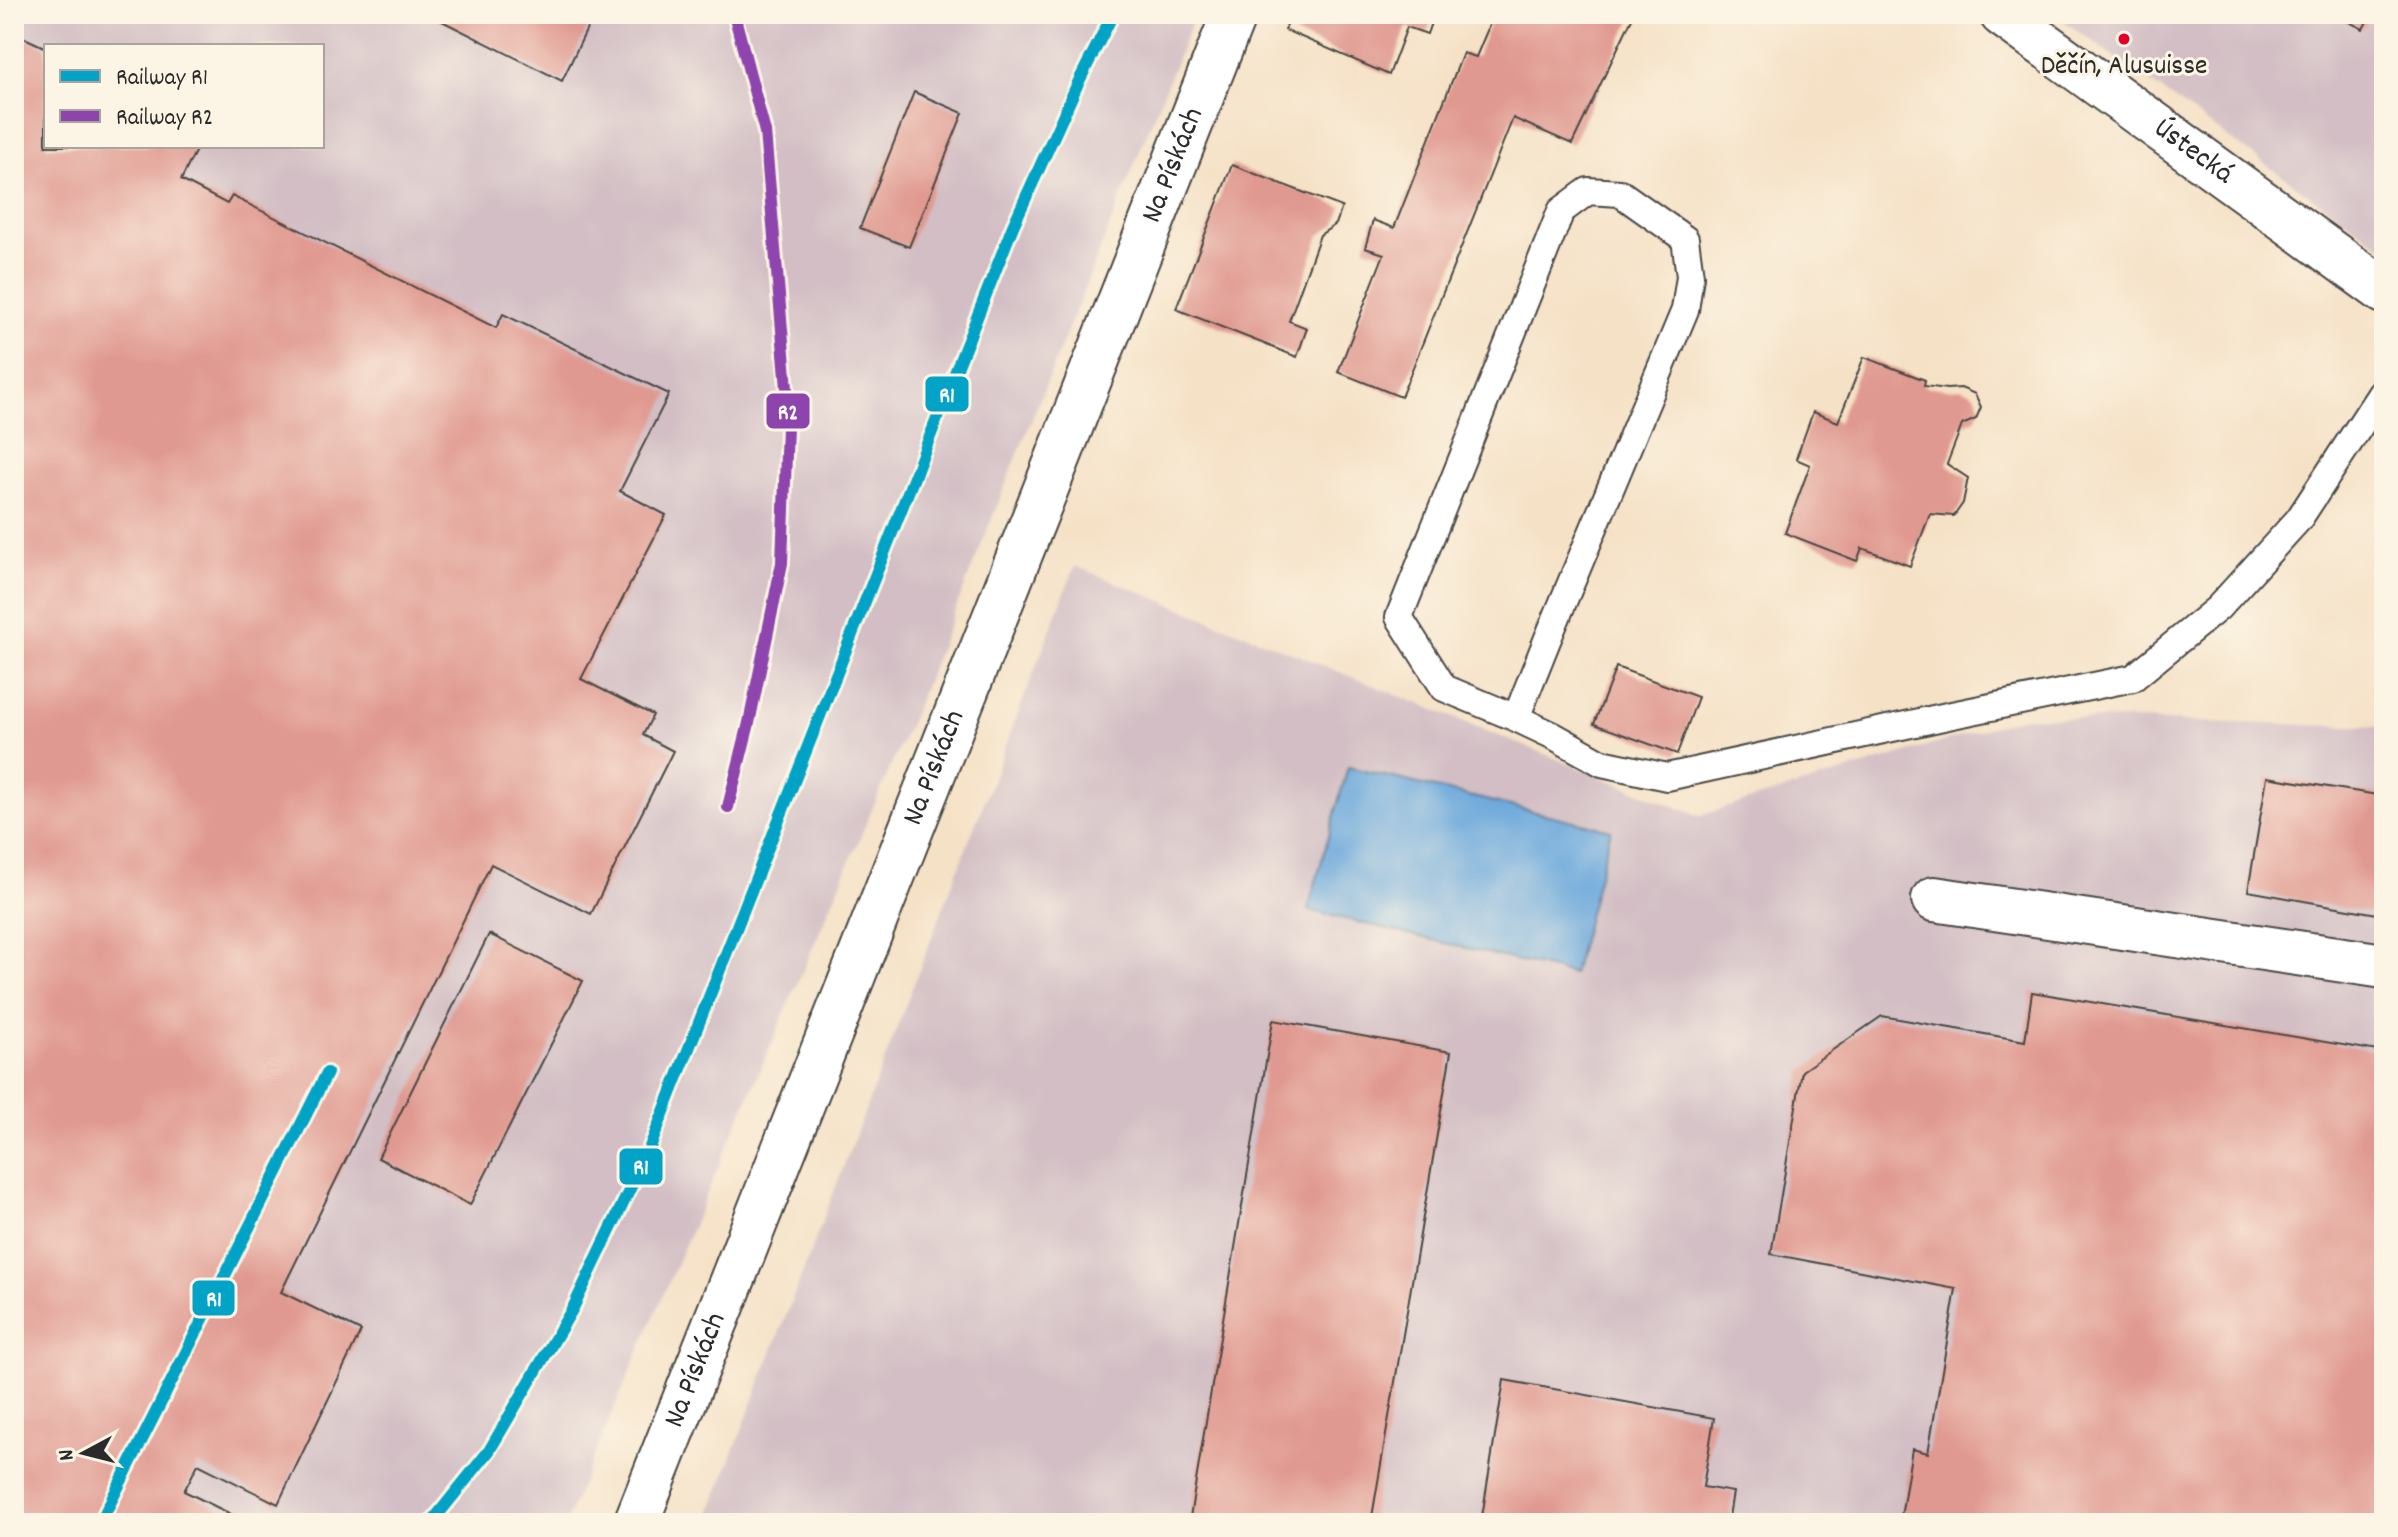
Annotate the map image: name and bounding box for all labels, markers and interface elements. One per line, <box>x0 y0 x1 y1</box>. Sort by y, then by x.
marker: Děčín, Alusuisse <box>2116 31 2132 47</box>
legend <box>44 44 324 148</box>
place label: Děčín, Alusuisse <box>2041 48 2207 88</box>
text: Railway R1 <box>116 62 208 96</box>
text: Railway R2 <box>116 102 213 136</box>
street label: Na Pískách <box>1132 102 1216 230</box>
street label: Ústecká <box>2144 109 2242 196</box>
line badge: R1 <box>924 375 970 413</box>
text: R1 <box>939 382 955 413</box>
line badge: R2 <box>765 392 811 430</box>
text: R2 <box>778 399 798 430</box>
street label: Na Pískách <box>893 704 977 832</box>
line badge: R1 <box>618 1147 664 1186</box>
text: R1 <box>633 1154 649 1185</box>
line badge: R1 <box>191 1279 236 1317</box>
text: R1 <box>206 1286 222 1317</box>
street label: Na Pískách <box>654 1307 739 1435</box>
north arrow <box>44 1413 124 1493</box>
text: N <box>52 1448 84 1462</box>

